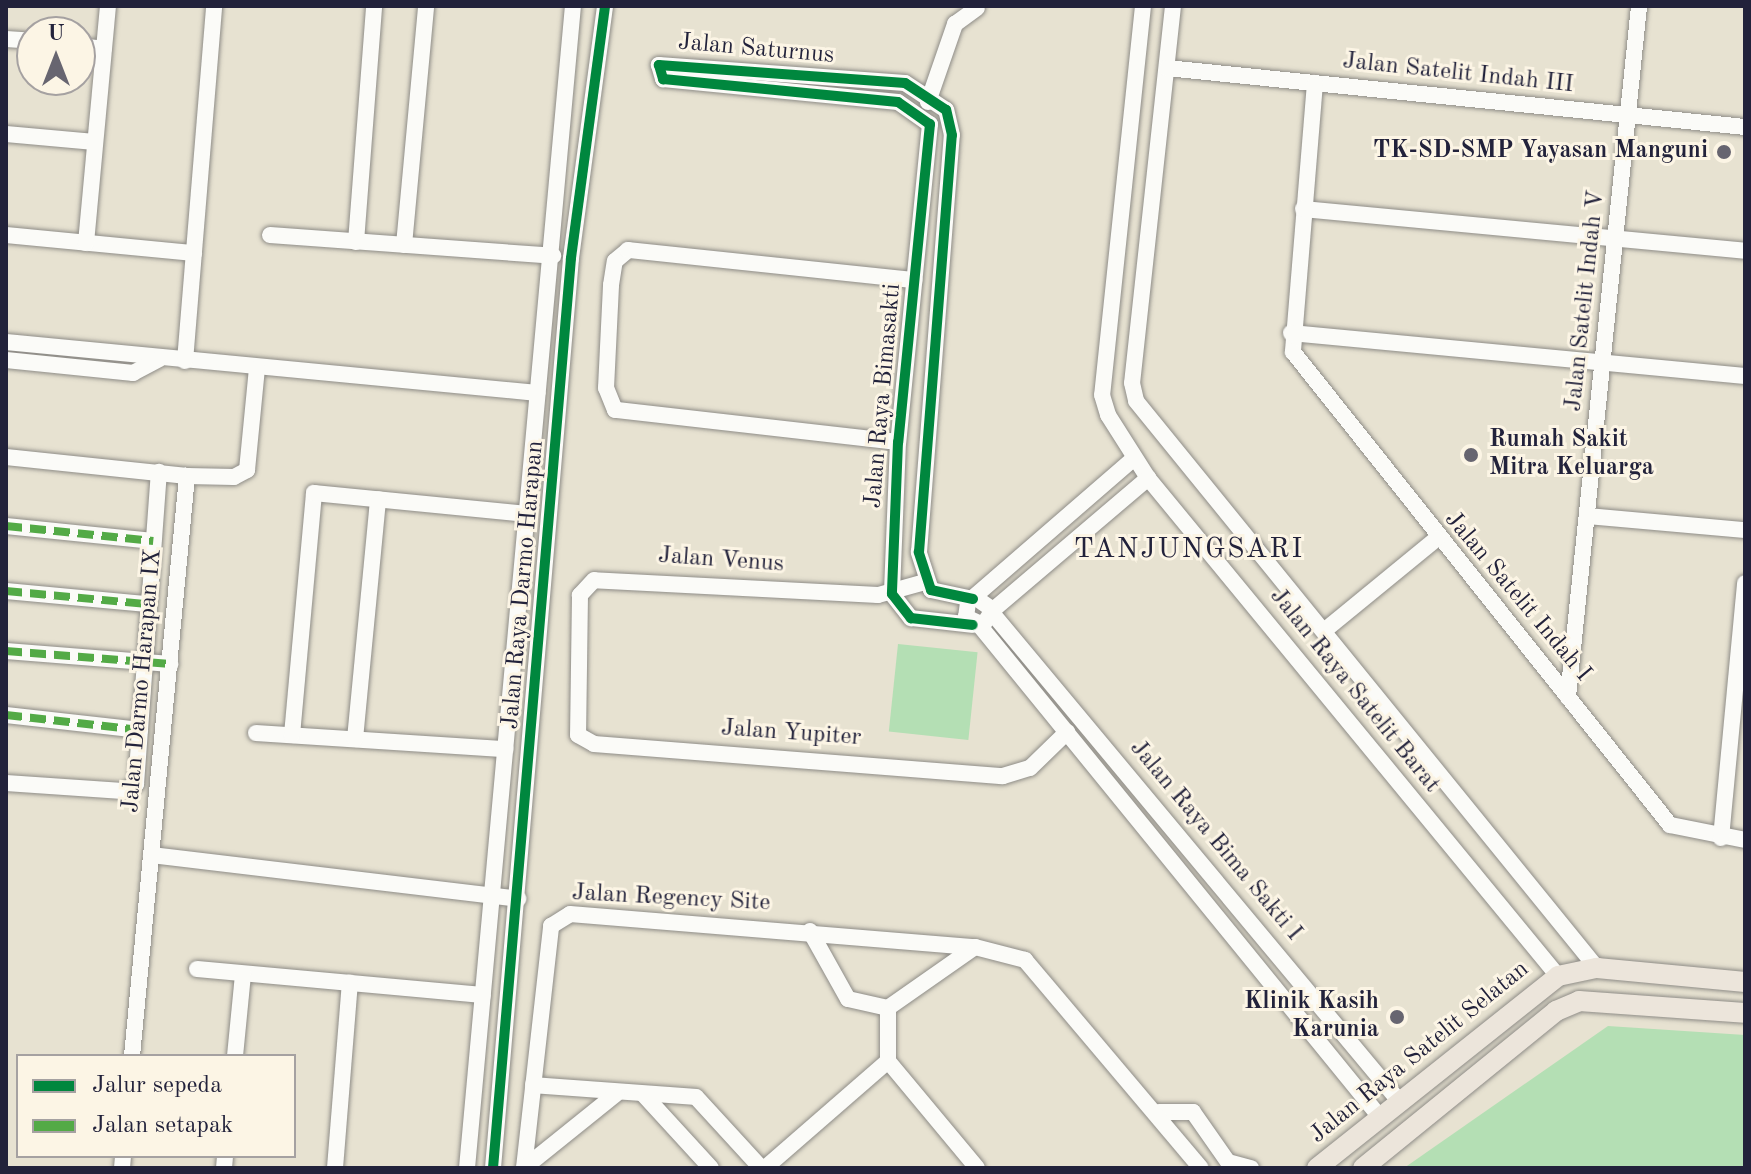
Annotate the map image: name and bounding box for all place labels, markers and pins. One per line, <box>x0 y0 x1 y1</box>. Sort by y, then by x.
place label: TK-SD-SMP Yayasan Manguni <box>1373 138 1708 166</box>
marker: TK-SD-SMP Yayasan Manguni <box>1715 143 1733 161</box>
place label: Rumah Sakit Mitra Keluarga <box>1489 427 1654 483</box>
marker: Rumah Sakit Mitra Keluarga <box>1460 444 1482 466</box>
place label: Klinik Kasih Karunia <box>1244 989 1379 1045</box>
marker: Klinik Kasih Karunia <box>1386 1006 1408 1028</box>

